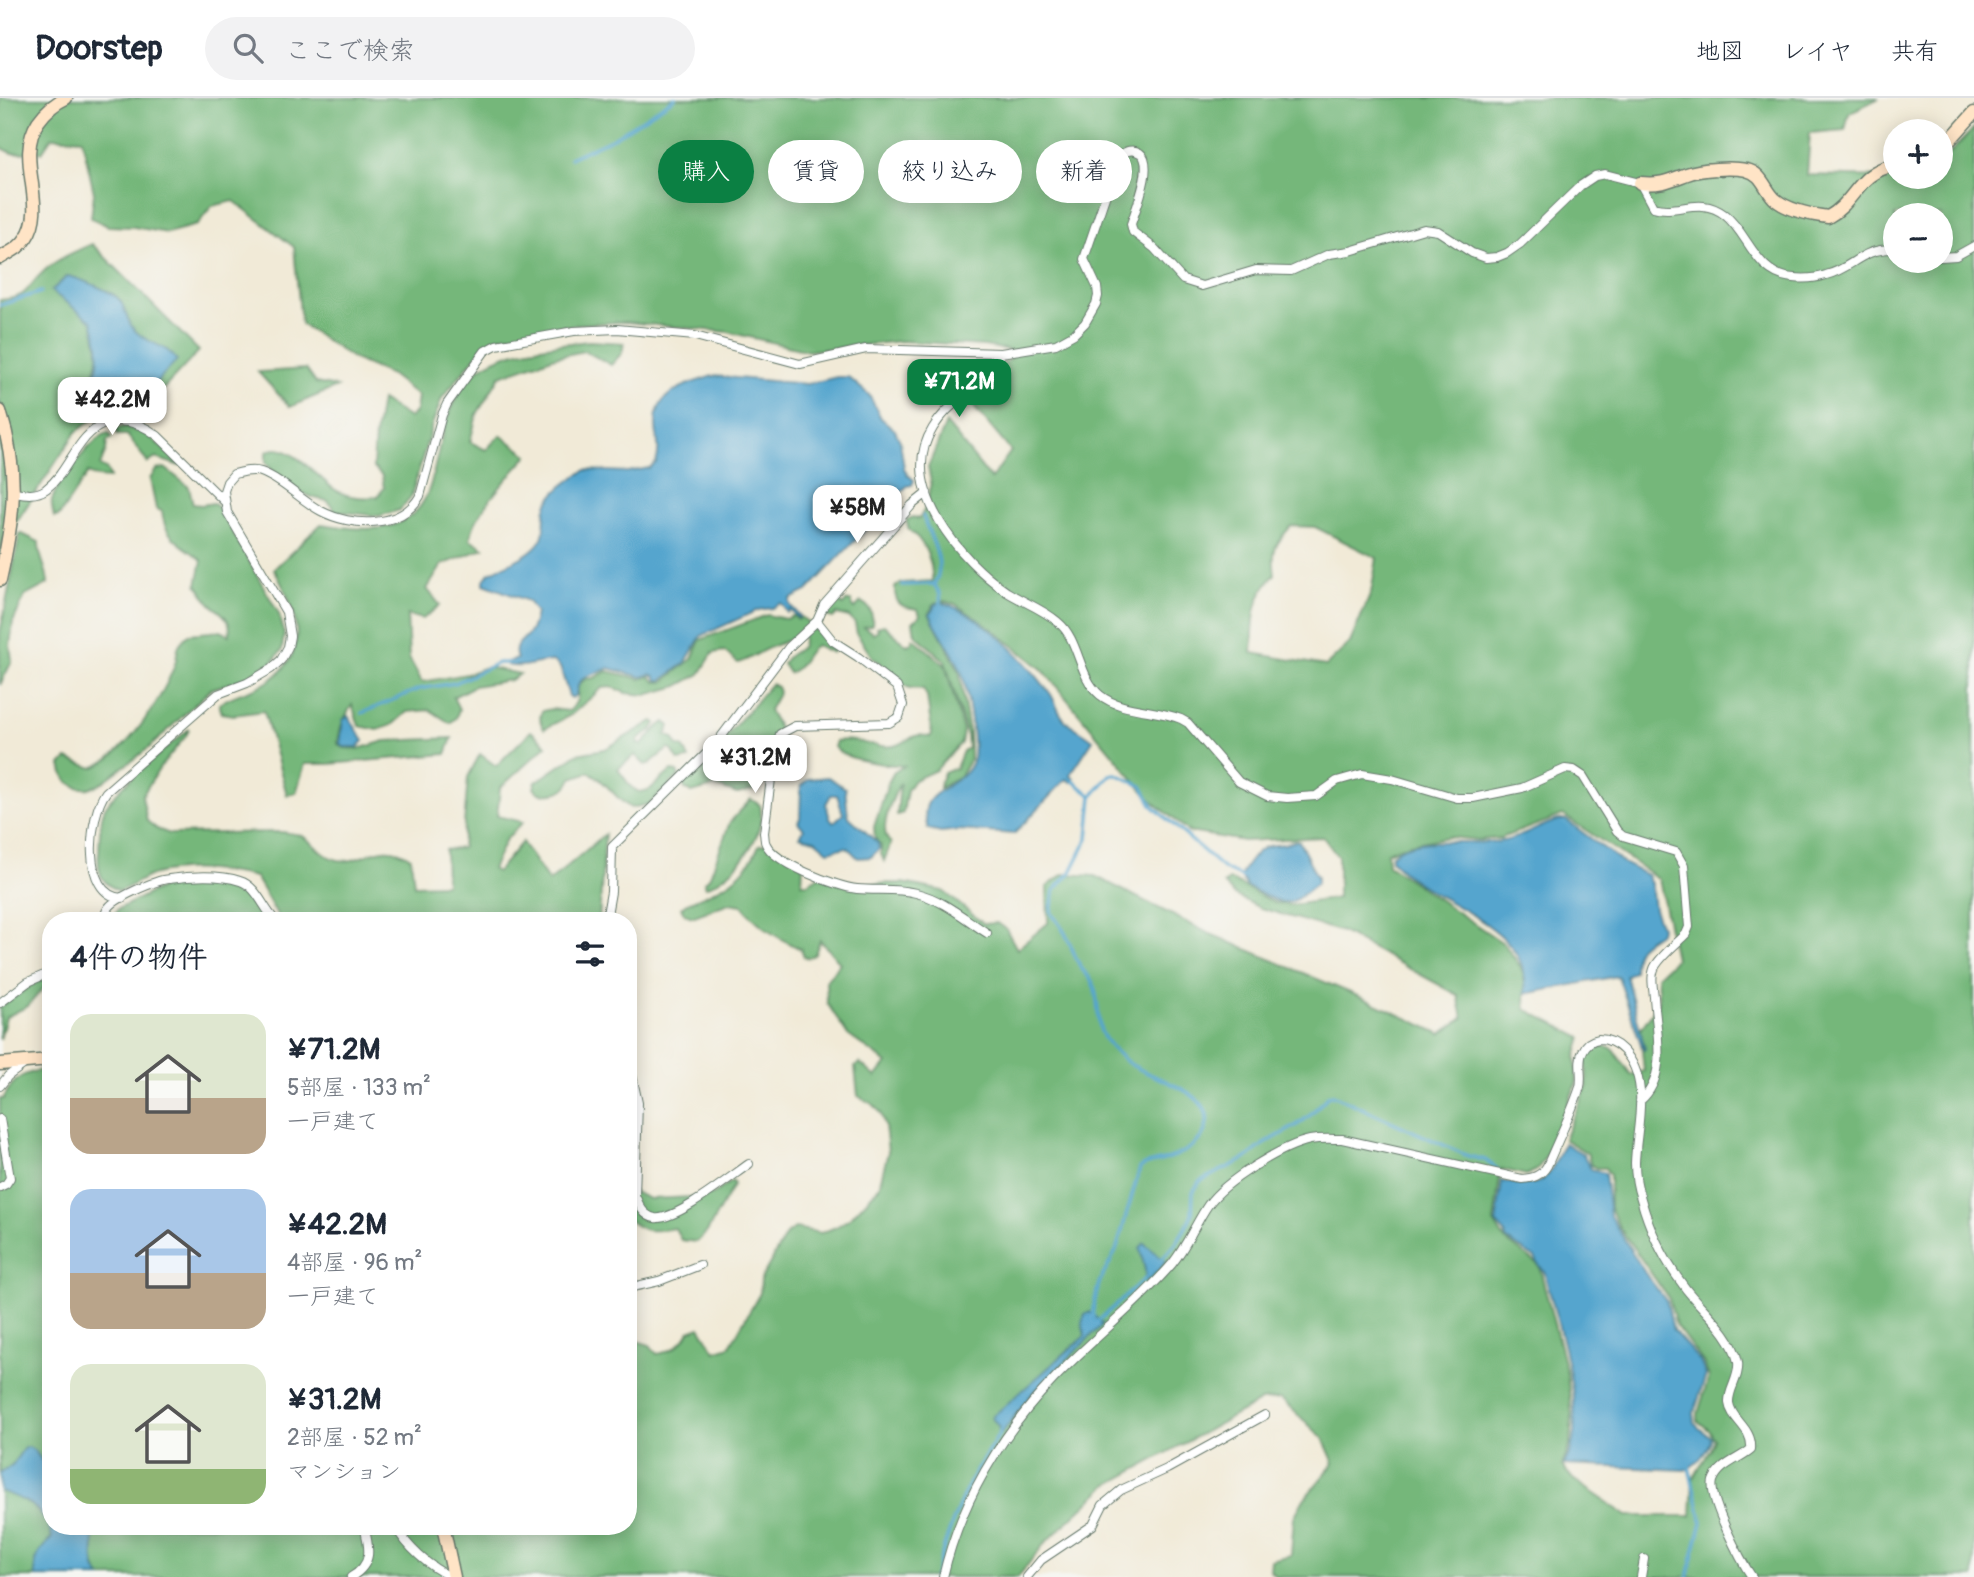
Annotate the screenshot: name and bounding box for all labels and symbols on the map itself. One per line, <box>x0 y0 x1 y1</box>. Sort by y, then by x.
pin: ¥71.2M <box>902 360 1016 419</box>
pin: ¥42.2M <box>55 378 169 437</box>
pin: ¥58M <box>816 486 898 545</box>
pin: ¥31.2M <box>698 736 812 795</box>

